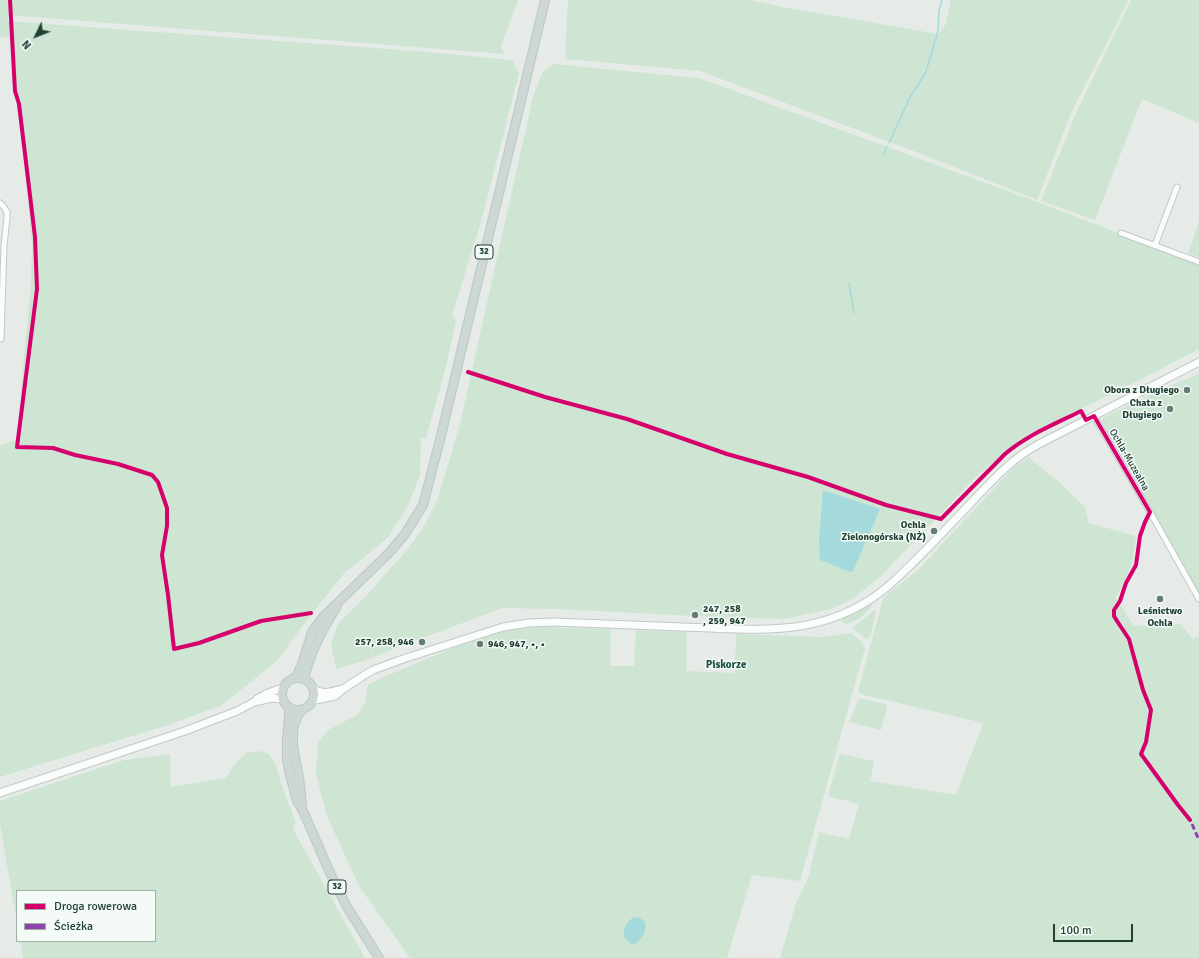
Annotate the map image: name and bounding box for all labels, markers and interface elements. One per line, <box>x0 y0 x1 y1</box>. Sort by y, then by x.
north arrow <box>16 16 56 56</box>
text: N <box>19 37 34 52</box>
road number: 32 <box>475 245 493 259</box>
place label: Obora z Długiego <box>1104 384 1179 396</box>
marker: Obora z Długiego <box>1182 385 1192 395</box>
place label: Chata z Długiego <box>1122 397 1162 420</box>
marker: Chata z Długiego <box>1165 404 1175 414</box>
street label: Ochla-Muzealna <box>1106 427 1152 493</box>
place label: Ochla Zielonogórska (NŻ) <box>842 519 926 542</box>
marker: Ochla Zielonogórska (NŻ) <box>929 526 939 536</box>
marker: Leśnictwo Ochla <box>1155 594 1165 604</box>
place label: 247, 258 , 259, 947 <box>703 603 746 626</box>
place label: Leśnictwo Ochla <box>1138 605 1182 628</box>
marker: 247, 258 , 259, 947 <box>690 610 700 620</box>
place label: 257, 258, 946 <box>355 636 414 648</box>
marker: 257, 258, 946 <box>417 637 427 647</box>
place label: 946, 947, •, • <box>488 638 545 650</box>
marker: 946, 947, •, • <box>475 639 485 649</box>
district label: Piskorze <box>706 658 746 672</box>
road number: 32 <box>328 880 346 894</box>
legend <box>16 890 156 942</box>
text: Droga rowerowa <box>54 899 137 914</box>
scale bar <box>1055 916 1135 942</box>
text: Ścieżka <box>54 919 93 934</box>
text: 100 m <box>1060 923 1092 938</box>

